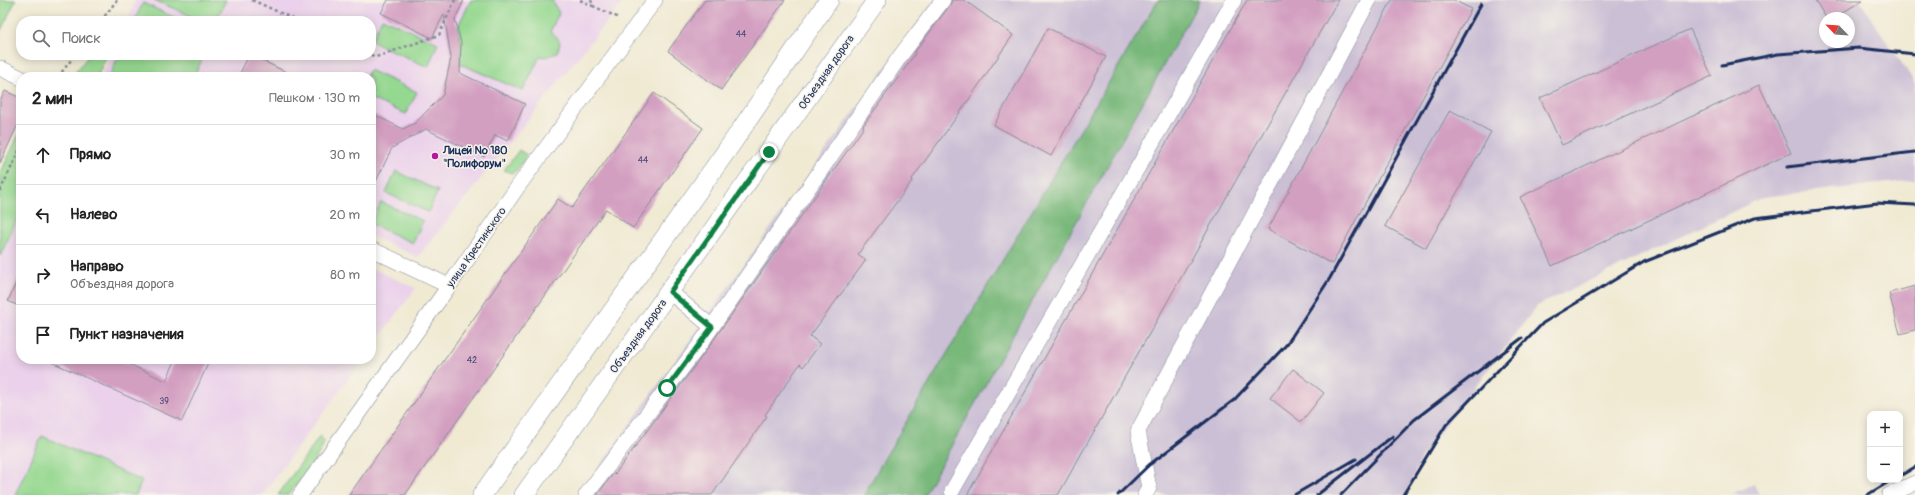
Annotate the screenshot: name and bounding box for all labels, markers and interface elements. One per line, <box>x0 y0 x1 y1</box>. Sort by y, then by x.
north arrow <box>1819 12 1855 48</box>
search box <box>16 16 376 60</box>
icon: search <box>30 27 52 49</box>
text: Поиск <box>62 29 101 48</box>
house number: 44 <box>736 29 747 40</box>
street label: Объездная дорога <box>796 32 857 112</box>
text: 2 мин <box>32 88 72 109</box>
text: Пешком · 130 m <box>269 90 360 106</box>
route end <box>760 143 778 161</box>
icon: ahead <box>32 144 54 166</box>
place label: Лицей № 180 "Полифорум" <box>442 144 508 170</box>
text: Прямо <box>70 145 111 164</box>
text: 30 m <box>330 147 360 163</box>
marker: Лицей № 180 "Полифорум" <box>430 151 440 161</box>
house number: 44 <box>638 155 649 166</box>
icon: left <box>32 204 54 226</box>
text: Налево <box>70 205 117 224</box>
street label: улица Крестинского <box>443 205 509 291</box>
text: 20 m <box>329 207 360 223</box>
text: Направо <box>70 257 124 276</box>
icon: right <box>32 264 54 286</box>
text: 80 m <box>330 267 360 283</box>
text: Объездная дорога <box>70 276 174 292</box>
street label: Объездная дорога <box>607 297 670 376</box>
icon: arrive <box>32 324 54 346</box>
text: Пункт назначения <box>70 325 184 344</box>
house number: 42 <box>467 355 477 366</box>
route start <box>658 379 676 397</box>
house number: 39 <box>159 396 169 407</box>
map controls <box>1867 411 1903 483</box>
button: + <box>1867 411 1903 447</box>
button: − <box>1867 447 1903 483</box>

